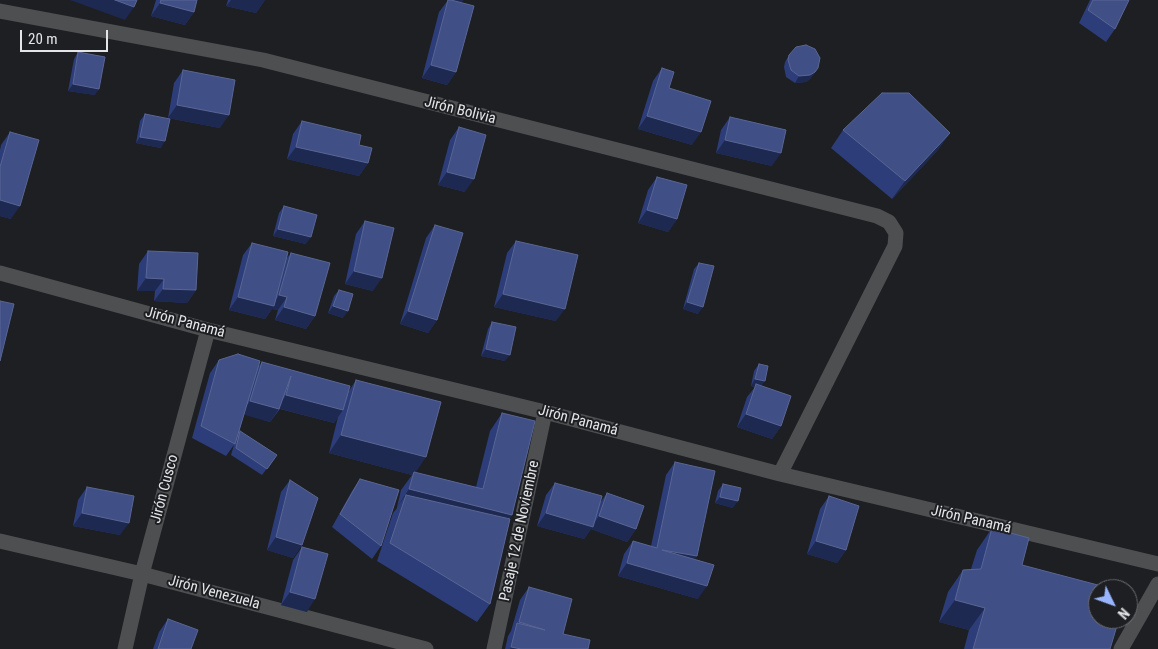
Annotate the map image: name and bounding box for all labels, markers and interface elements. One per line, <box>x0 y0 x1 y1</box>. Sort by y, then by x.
scale bar <box>22 20 110 52</box>
text: 20 m <box>28 30 58 48</box>
street label: Jirón Bolivia <box>422 93 498 129</box>
street label: Jirón Panamá <box>143 304 227 342</box>
street label: Jirón Panamá <box>536 402 620 440</box>
street label: Jirón Cusco <box>147 453 183 525</box>
street label: Pasaje 12 de Noviembre <box>496 459 544 603</box>
street label: Jirón Panamá <box>929 502 1013 538</box>
street label: Jirón Venezuela <box>166 572 262 614</box>
north arrow <box>1088 579 1138 629</box>
text: N <box>1115 605 1132 622</box>

